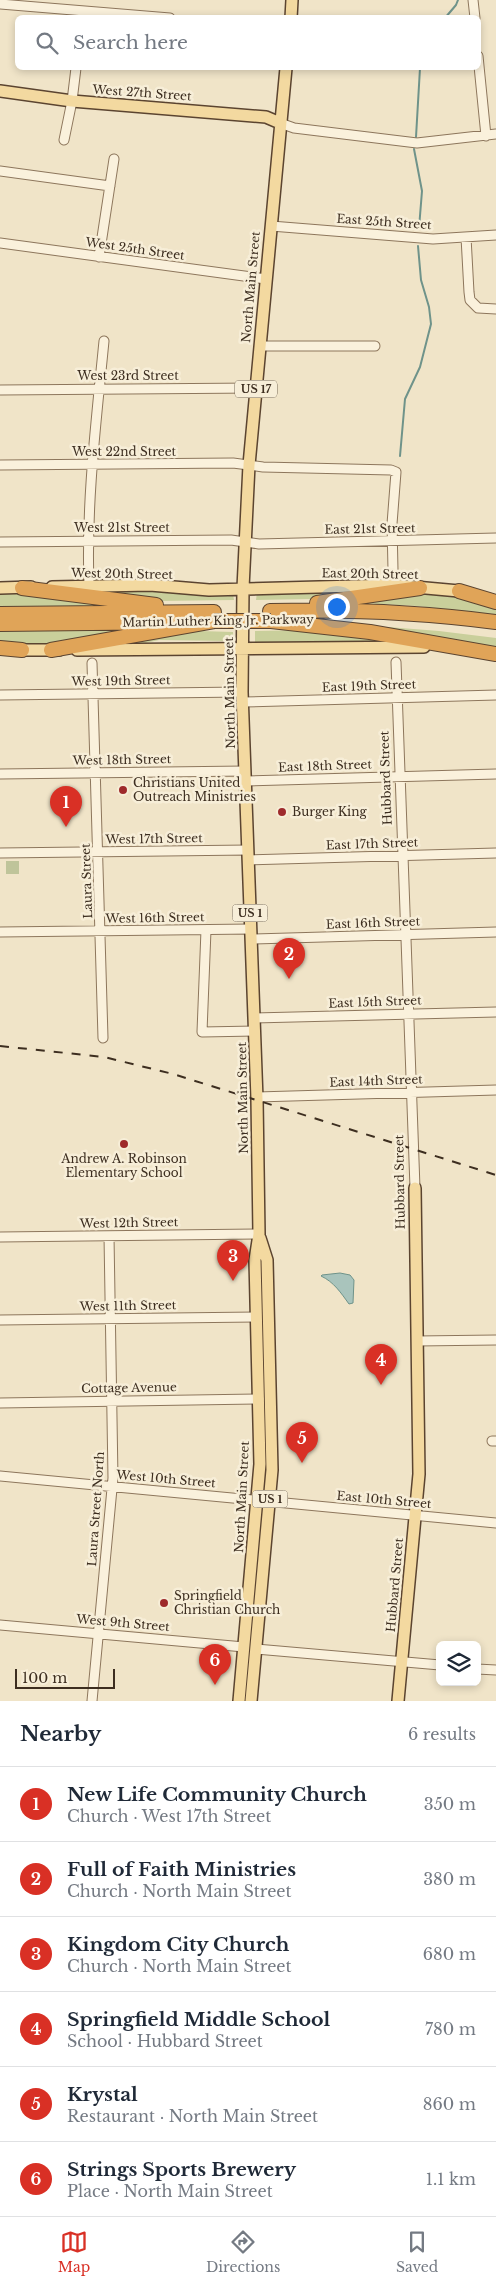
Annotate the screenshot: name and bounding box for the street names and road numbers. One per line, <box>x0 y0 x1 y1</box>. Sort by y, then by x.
street label: West 27th Street <box>91 81 193 103</box>
street label: East 25th Street <box>336 211 433 232</box>
street label: North Main Street <box>238 230 263 343</box>
street label: West 25th Street <box>83 234 186 263</box>
street label: West 23rd Street <box>76 368 179 383</box>
road number: US 17 <box>235 380 277 398</box>
street label: West 22nd Street <box>71 444 177 459</box>
street label: West 21st Street <box>73 520 170 535</box>
street label: East 21st Street <box>324 520 416 537</box>
street label: West 20th Street <box>70 565 173 582</box>
street label: East 20th Street <box>321 565 419 582</box>
street label: Martin Luther King Jr. Parkway <box>122 611 314 630</box>
street label: North Main Street <box>221 636 238 749</box>
street label: West 19th Street <box>70 672 171 689</box>
street label: East 19th Street <box>322 676 417 695</box>
street label: Hubbard Street <box>376 730 395 826</box>
street label: West 18th Street <box>72 751 172 768</box>
street label: East 18th Street <box>278 756 373 775</box>
street label: West 17th Street <box>104 830 203 847</box>
street label: East 17th Street <box>325 834 419 853</box>
street label: Laura Street <box>78 843 95 919</box>
road number: US 1 <box>232 904 268 921</box>
street label: West 16th Street <box>104 909 205 926</box>
street label: East 16th Street <box>326 913 421 932</box>
street label: East 15th Street <box>328 992 422 1011</box>
street label: North Main Street <box>234 1041 251 1154</box>
street label: East 14th Street <box>329 1071 423 1090</box>
street label: Hubbard Street <box>391 1134 408 1229</box>
street label: West 12th Street <box>79 1214 179 1231</box>
street label: West 11th Street <box>79 1297 177 1314</box>
street label: Cottage Avenue <box>81 1379 177 1396</box>
street label: North Main Street <box>231 1440 252 1553</box>
street label: Laura Street North <box>84 1451 107 1567</box>
street label: West 10th Street <box>115 1467 217 1490</box>
street label: East 10th Street <box>336 1488 432 1511</box>
road number: US 1 <box>252 1490 288 1508</box>
street label: Hubbard Street <box>383 1537 406 1633</box>
street label: West 9th Street <box>75 1611 171 1634</box>

